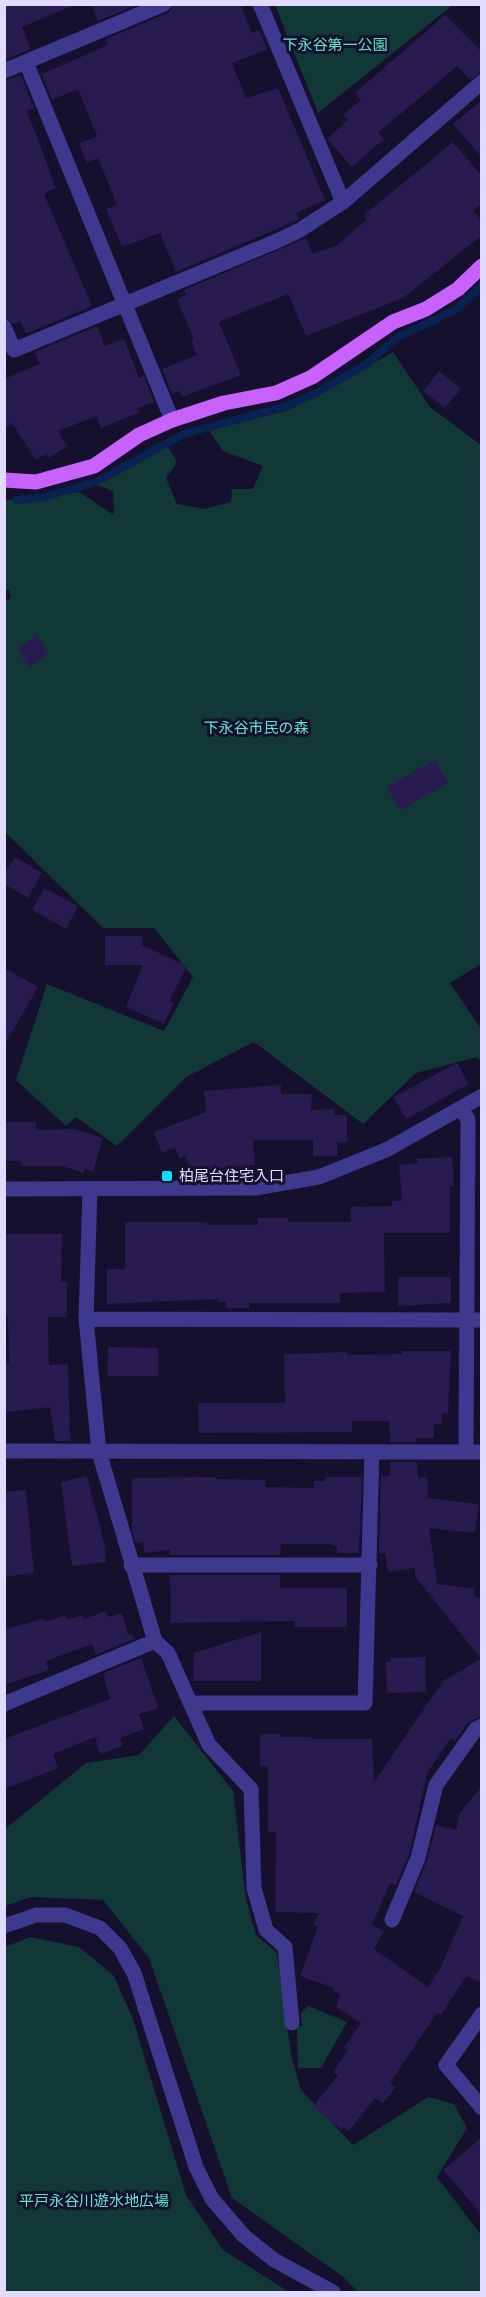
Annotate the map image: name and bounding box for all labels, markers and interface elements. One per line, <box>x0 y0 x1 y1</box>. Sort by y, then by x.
park label: 下永谷第一公園 <box>282 35 388 55</box>
park label: 下永谷市民の森 <box>203 718 309 738</box>
place label: 柏尾台住宅入口 <box>179 1166 284 1186</box>
marker: 柏尾台住宅入口 <box>160 1169 174 1183</box>
park label: 平戸永谷川遊水地広場 <box>19 2191 169 2211</box>

